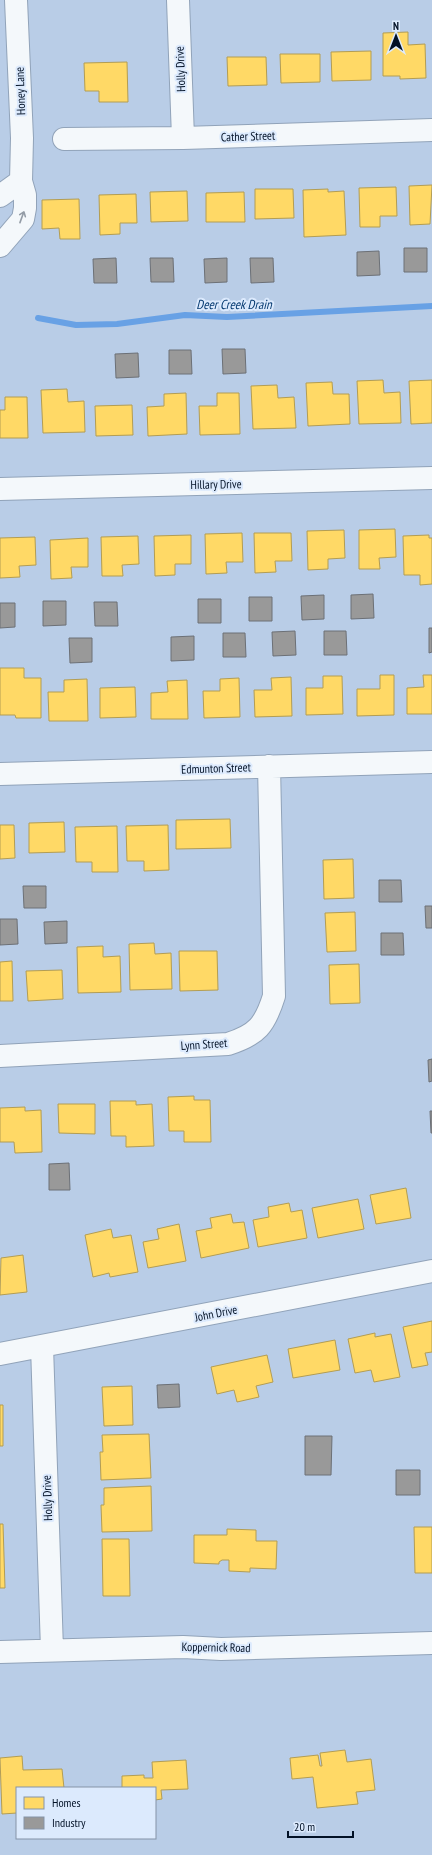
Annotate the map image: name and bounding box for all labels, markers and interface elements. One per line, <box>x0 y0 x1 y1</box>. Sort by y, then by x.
north arrow <box>376 16 416 56</box>
text: N <box>393 19 399 33</box>
street label: Holly Drive <box>172 46 188 92</box>
street label: Honey Lane <box>12 67 28 115</box>
street label: Cather Street <box>221 128 276 144</box>
one-way arrow <box>19 212 27 224</box>
water label: Deer Creek Drain <box>196 296 273 313</box>
street label: Hillary Drive <box>190 476 242 492</box>
street label: Edmunton Street <box>181 759 252 777</box>
street label: Lynn Street <box>180 1035 228 1053</box>
street label: John Drive <box>192 1302 239 1325</box>
street label: Holly Drive <box>39 1475 55 1521</box>
street label: Koppernick Road <box>181 1639 251 1655</box>
legend <box>16 1787 156 1839</box>
text: Homes <box>52 1795 80 1810</box>
scale bar <box>288 1813 353 1839</box>
text: Industry <box>52 1815 86 1830</box>
text: 20 m <box>294 1819 315 1834</box>

